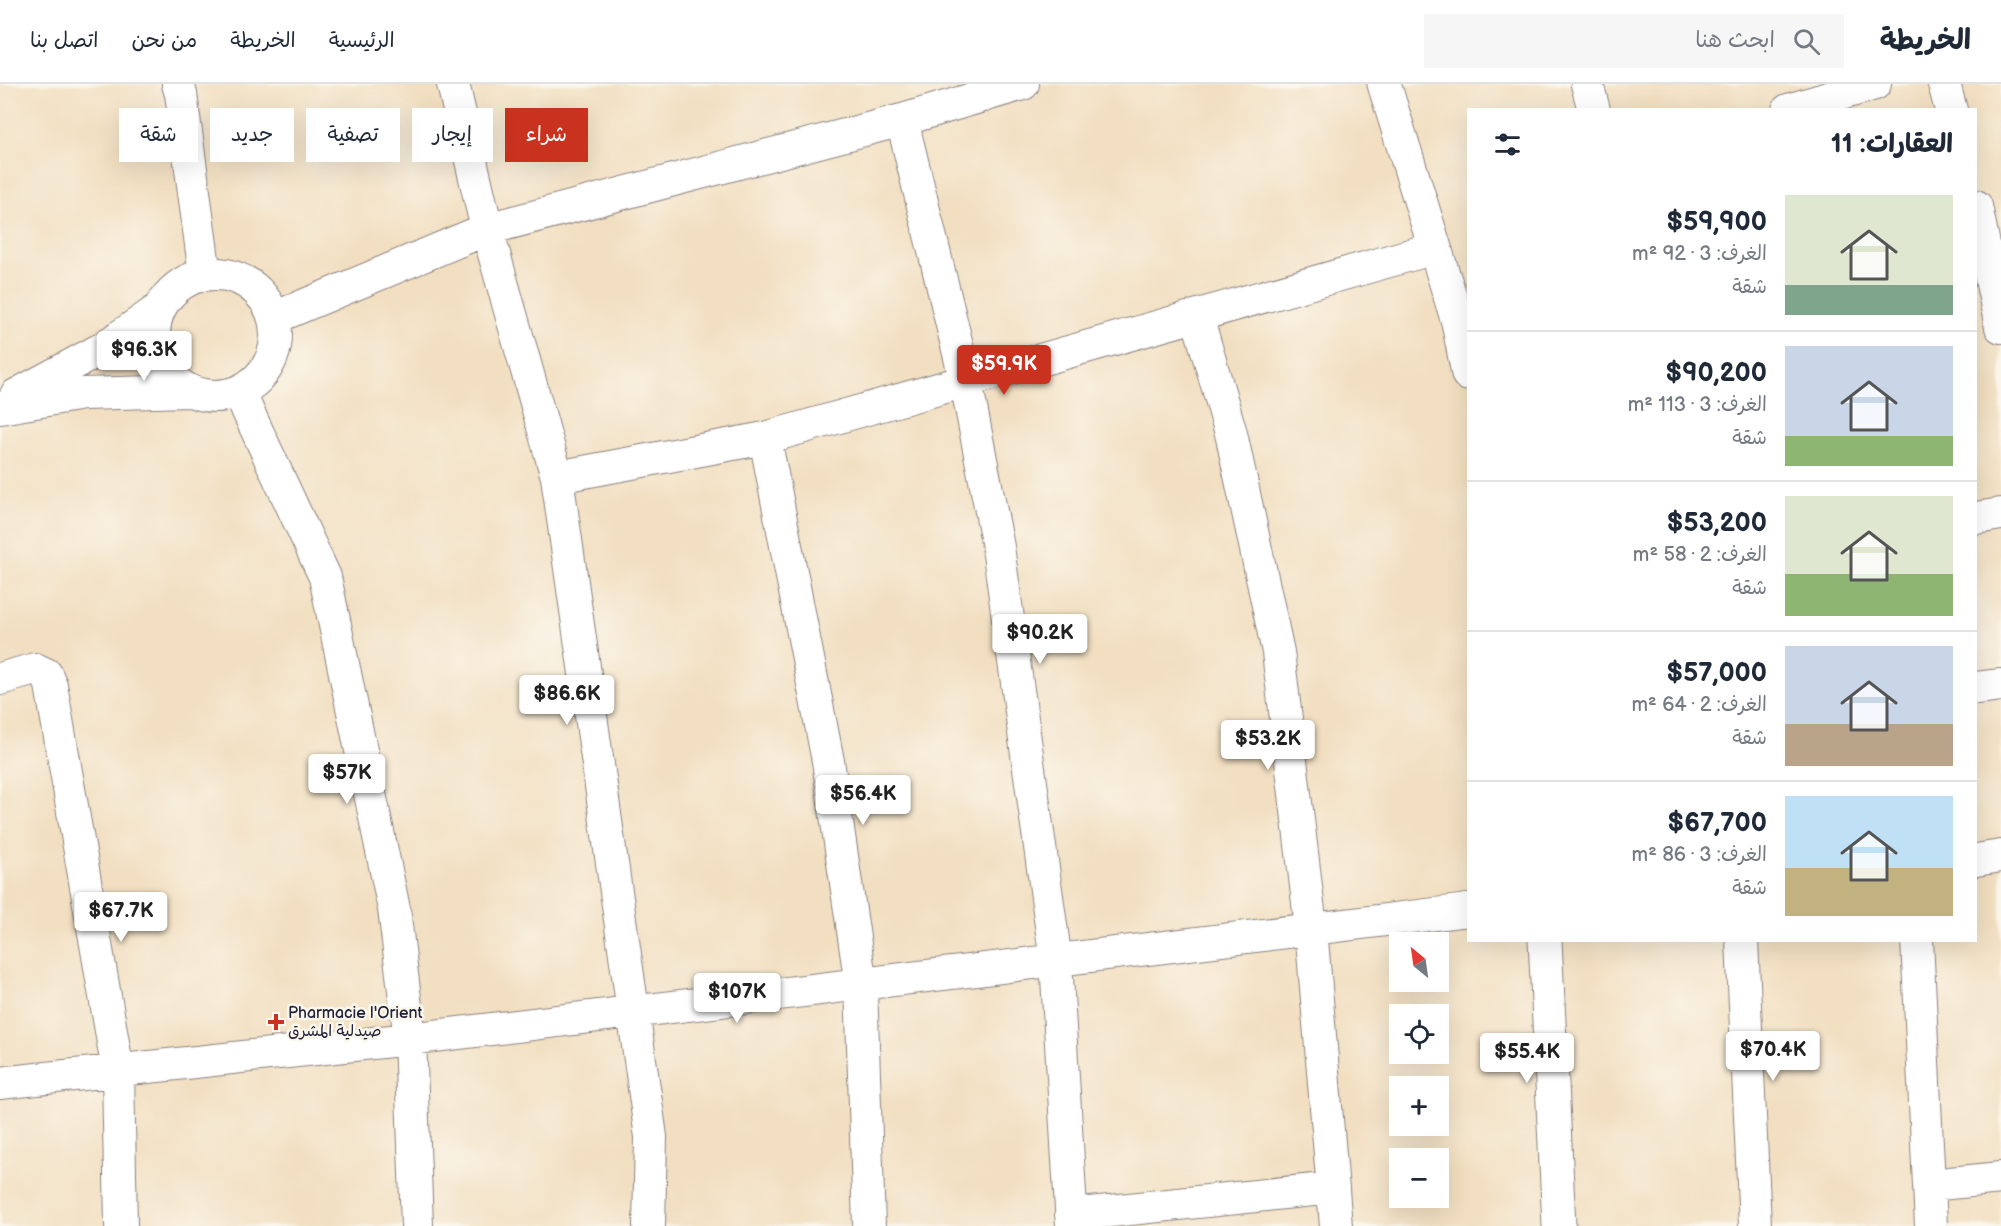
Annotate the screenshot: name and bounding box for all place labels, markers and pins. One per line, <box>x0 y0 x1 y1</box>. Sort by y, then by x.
pin: $96.3K <box>95 331 193 382</box>
pin: $59.9K <box>955 345 1053 396</box>
pin: $90.2K <box>991 614 1089 665</box>
pin: $86.6K <box>518 675 616 726</box>
pin: $53.2K <box>1219 720 1317 771</box>
pin: $57K <box>311 754 383 805</box>
pin: $56.4K <box>814 775 912 826</box>
pin: $67.7K <box>72 892 170 943</box>
pin: $107K <box>695 973 779 1024</box>
place label: Pharmacie l'Orient صيدلية المشرق <box>288 1004 422 1041</box>
marker: Pharmacie l'Orient صيدلية المشرق <box>269 1015 283 1029</box>
pin: $70.4K <box>1724 1031 1822 1082</box>
pin: $55.4K <box>1478 1033 1576 1084</box>

